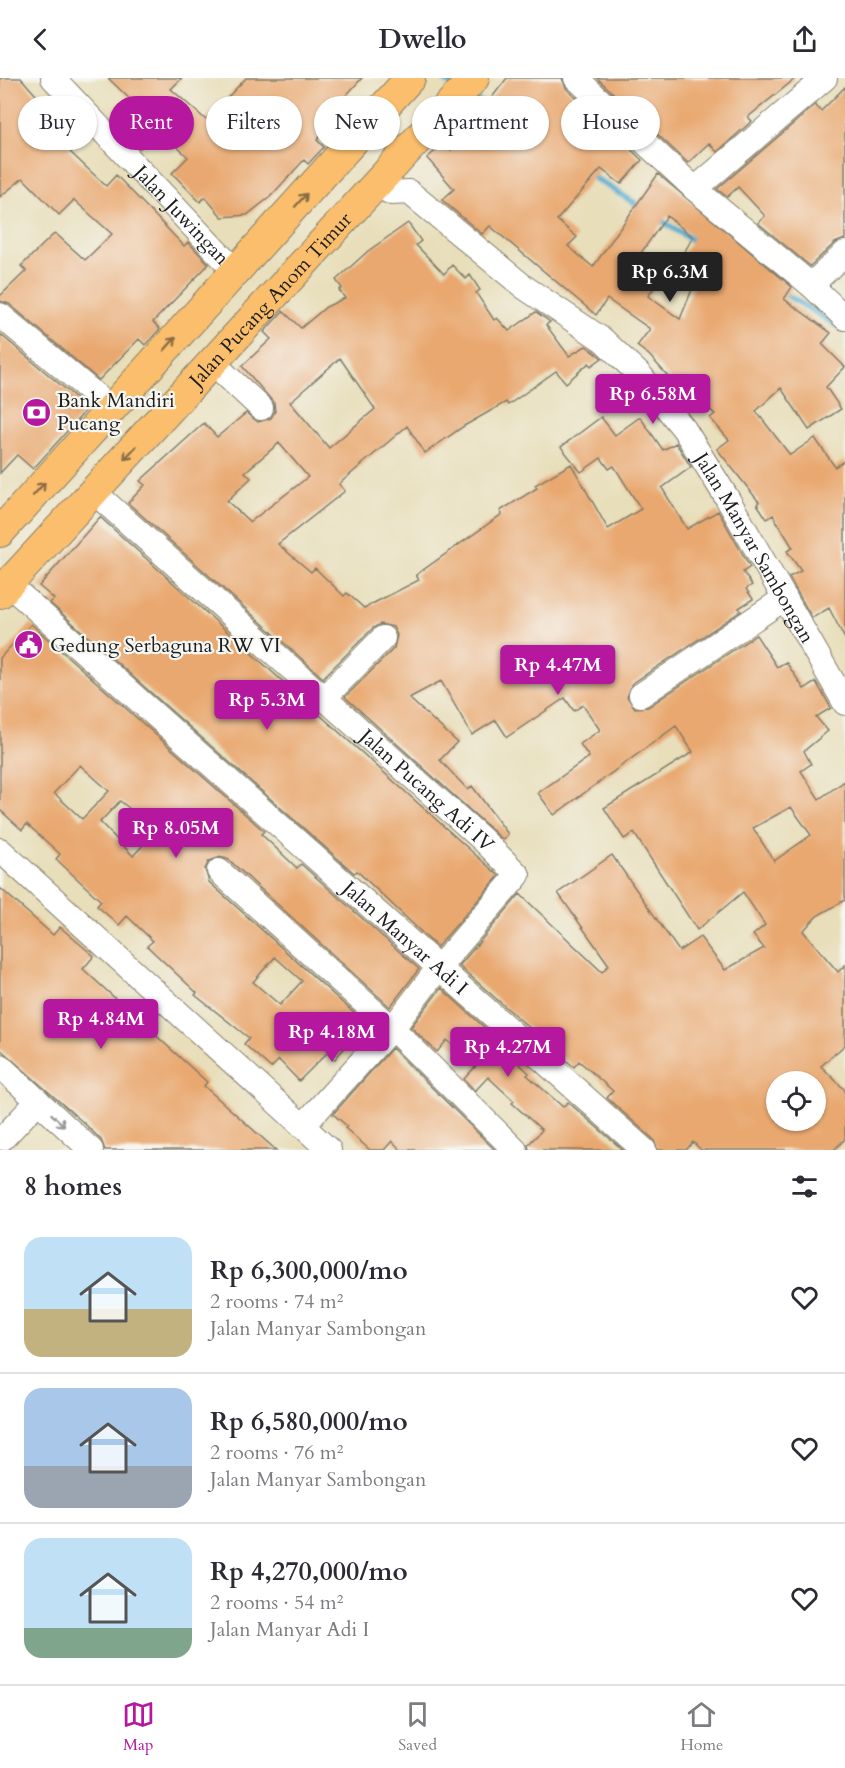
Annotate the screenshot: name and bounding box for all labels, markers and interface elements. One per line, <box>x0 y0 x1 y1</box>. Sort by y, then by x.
text: Dwello <box>378 21 467 58</box>
icon: back <box>24 23 57 56</box>
icon: share <box>788 23 821 56</box>
chip: Buy <box>18 96 97 150</box>
chip: Rent <box>109 96 194 150</box>
chip: Filters <box>206 96 302 150</box>
chip: New <box>314 96 400 150</box>
chip: Apartment <box>412 96 549 150</box>
chip: House <box>561 96 660 150</box>
street label: Jalan Juwingan <box>126 157 236 271</box>
one-way arrow <box>294 192 308 207</box>
street label: Jalan Pucang Anom Timur <box>181 206 358 395</box>
pin: Rp 6.3M <box>615 252 725 303</box>
text: Rp 6.3M <box>631 258 709 285</box>
one-way arrow <box>163 337 177 352</box>
pin: Rp 6.58M <box>591 374 715 425</box>
text: Rp 6.58M <box>609 380 697 407</box>
place label: Bank Mandiri Pucang <box>57 387 175 437</box>
bank icon: Bank Mandiri Pucang <box>20 396 52 428</box>
one-way arrow <box>123 445 137 460</box>
street label: Jalan Manyar Sambongan <box>687 445 821 648</box>
one-way arrow <box>32 481 46 496</box>
public building icon: Gedung Serbaguna RW VI <box>13 629 45 661</box>
place label: Gedung Serbaguna RW VI <box>50 632 281 659</box>
pin: Rp 4.47M <box>496 645 620 696</box>
text: Rp 4.47M <box>514 651 602 678</box>
pin: Rp 5.3M <box>212 680 322 731</box>
text: Rp 5.3M <box>228 686 306 713</box>
street label: Jalan Pucang Adi IV <box>352 721 501 858</box>
pin: Rp 8.05M <box>114 808 238 859</box>
text: Rp 8.05M <box>132 814 220 841</box>
street label: Jalan Manyar Adi I <box>335 873 474 1001</box>
pin: Rp 4.84M <box>39 999 163 1050</box>
text: Rp 4.84M <box>57 1005 145 1032</box>
pin: Rp 4.18M <box>270 1012 394 1063</box>
text: Rp 4.18M <box>288 1018 376 1045</box>
pin: Rp 4.27M <box>446 1027 570 1078</box>
text: Rp 4.27M <box>464 1033 552 1060</box>
map controls <box>766 1071 826 1131</box>
button: locate <box>766 1071 826 1131</box>
one-way arrow <box>51 1113 66 1127</box>
text: 8 homes <box>24 1169 122 1204</box>
icon: filters <box>788 1170 821 1203</box>
text: Rp 6,300,000/mo <box>210 1253 408 1288</box>
icon: home <box>72 1261 144 1333</box>
icon: heart <box>788 1281 821 1314</box>
text: 2 rooms · 74 m² <box>210 1288 343 1315</box>
text: Jalan Manyar Sambongan <box>210 1315 426 1342</box>
text: Rp 6,580,000/mo <box>210 1404 408 1439</box>
icon: home <box>72 1412 144 1484</box>
icon: heart <box>788 1432 821 1465</box>
text: 2 rooms · 76 m² <box>210 1439 343 1466</box>
text: Jalan Manyar Sambongan <box>210 1466 426 1493</box>
text: Rp 4,270,000/mo <box>210 1554 408 1589</box>
icon: home <box>72 1562 144 1634</box>
icon: heart <box>788 1582 821 1615</box>
text: 2 rooms · 54 m² <box>210 1589 343 1616</box>
text: Jalan Manyar Adi I <box>210 1616 369 1643</box>
tab: Map <box>122 1698 155 1756</box>
tab: Saved <box>398 1698 437 1756</box>
tab: Home <box>680 1698 723 1756</box>

